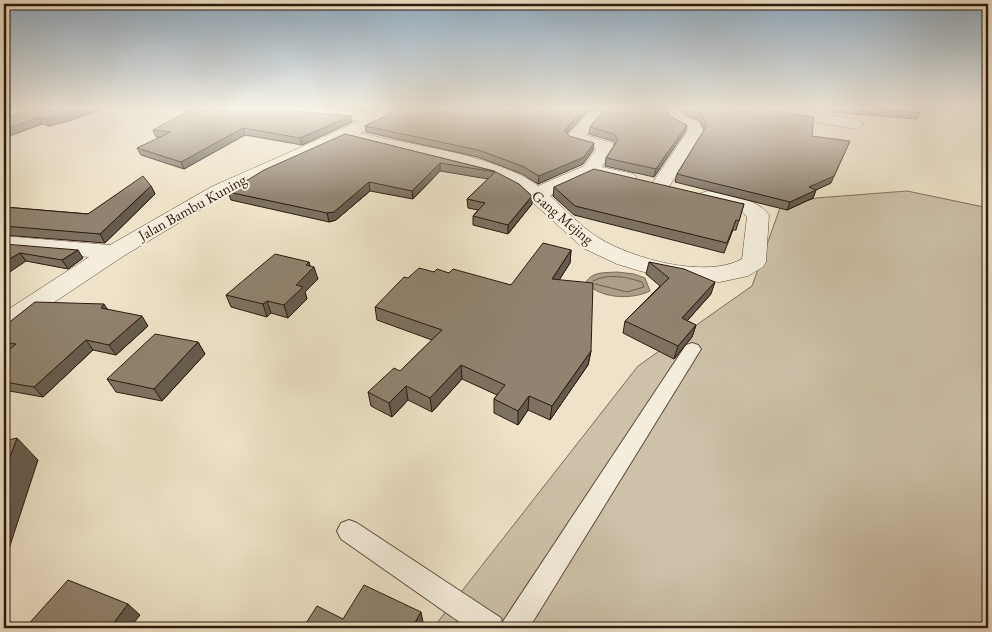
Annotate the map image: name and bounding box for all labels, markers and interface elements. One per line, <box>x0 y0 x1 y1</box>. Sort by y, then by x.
street label: Jalan Bambu Kuning <box>133 169 250 246</box>
street label: Gang Mejing <box>528 186 598 249</box>

